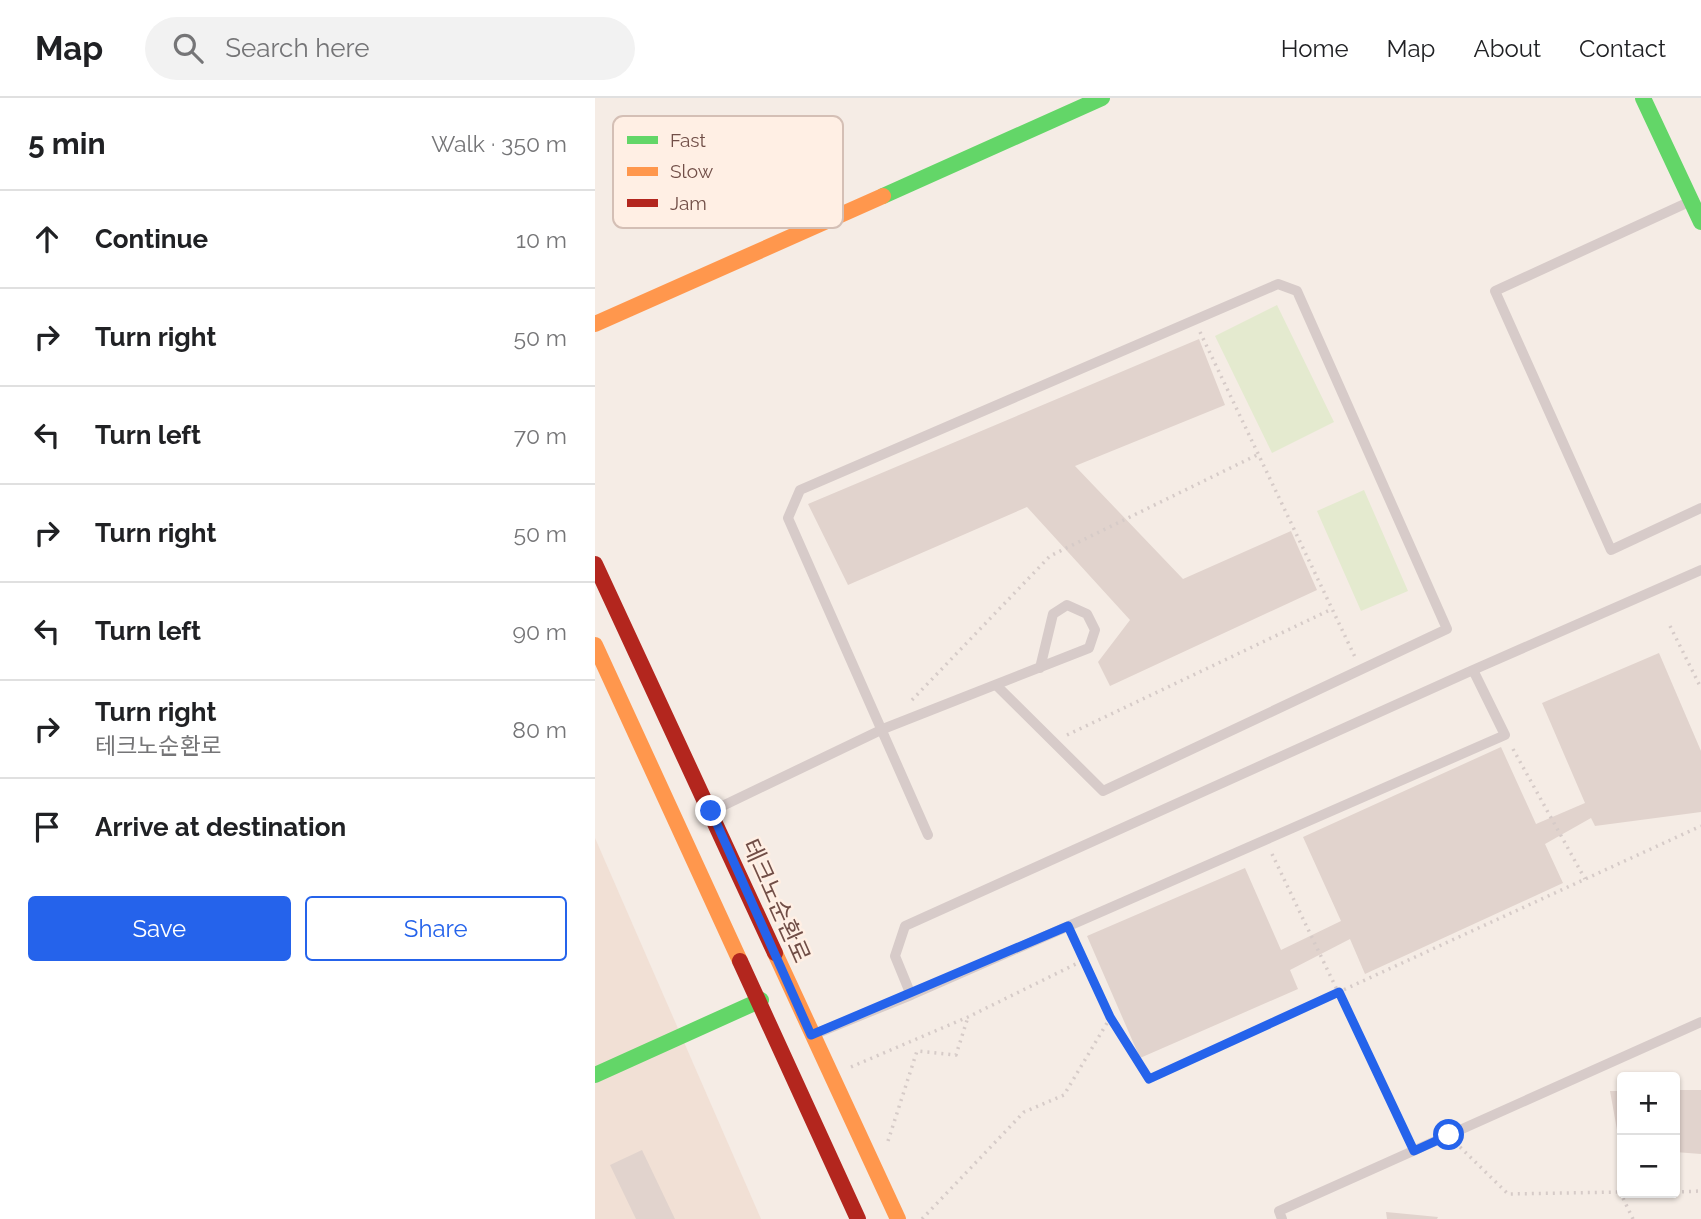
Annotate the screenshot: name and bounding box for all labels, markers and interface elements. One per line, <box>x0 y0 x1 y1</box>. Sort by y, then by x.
search box <box>145 17 635 80</box>
text: Map <box>35 29 103 68</box>
icon: search <box>169 29 207 67</box>
text: Search here <box>225 33 370 63</box>
text: Home <box>1281 34 1349 63</box>
text: Map <box>1387 34 1435 63</box>
text: About <box>1473 34 1541 63</box>
text: Contact <box>1579 34 1666 63</box>
legend <box>613 116 843 228</box>
text: 5 min <box>28 126 106 161</box>
text: Fast <box>670 129 706 151</box>
text: Walk · 350 m <box>431 130 567 157</box>
text: Slow <box>670 160 714 182</box>
text: Jam <box>670 192 707 214</box>
icon: ahead <box>28 220 66 258</box>
text: Continue <box>95 224 208 254</box>
text: 10 m <box>516 226 567 253</box>
icon: right <box>28 318 66 356</box>
text: Turn right <box>95 322 216 352</box>
text: 50 m <box>513 324 567 351</box>
icon: left <box>28 416 66 454</box>
text: Turn left <box>95 420 201 450</box>
text: 70 m <box>514 422 567 449</box>
icon: right <box>28 514 66 552</box>
text: Turn right <box>95 518 216 548</box>
text: 50 m <box>513 520 567 547</box>
icon: left <box>28 612 66 650</box>
text: Turn left <box>95 616 201 646</box>
text: 90 m <box>512 618 567 645</box>
text: Turn right <box>95 697 216 727</box>
icon: right <box>28 710 66 748</box>
text: 80 m <box>512 716 567 743</box>
text: 테크노순환로 <box>95 732 222 759</box>
route end <box>695 795 726 826</box>
icon: arrive <box>28 808 66 846</box>
text: Arrive at destination <box>95 812 346 842</box>
street label: 테크노순환로 <box>736 834 817 967</box>
button: Save <box>28 896 291 961</box>
button: Share <box>305 896 567 961</box>
map controls <box>1617 1072 1680 1198</box>
button: + <box>1617 1072 1680 1135</box>
route start <box>1433 1119 1464 1150</box>
button: − <box>1617 1135 1680 1198</box>

